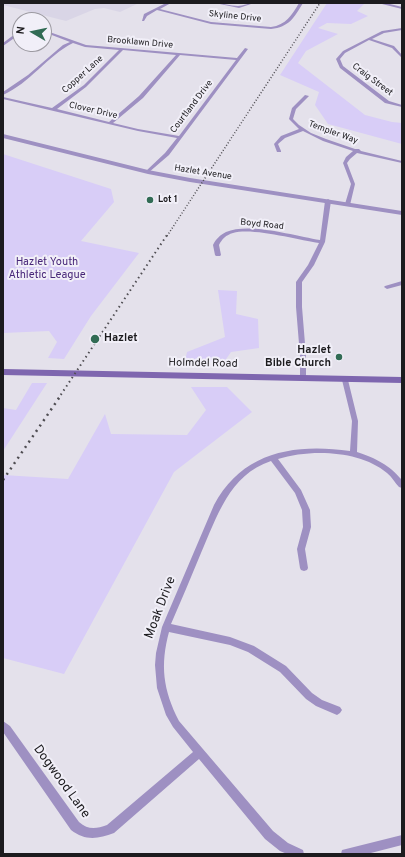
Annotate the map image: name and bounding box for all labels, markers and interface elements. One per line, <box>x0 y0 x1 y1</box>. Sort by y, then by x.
street label: Skyline Drive <box>208 9 262 25</box>
north arrow <box>12 12 52 52</box>
text: N <box>14 25 29 35</box>
street label: Brooklawn Drive <box>107 35 173 51</box>
street label: Copper Lane <box>60 54 106 96</box>
street label: Craig Street <box>350 61 394 99</box>
street label: Courtland Drive <box>168 78 216 136</box>
street label: Clover Drive <box>68 100 118 122</box>
street label: Templer Way <box>307 119 359 147</box>
street label: Hazlet Avenue <box>174 163 232 183</box>
marker: Lot 1 <box>145 195 155 205</box>
place label: Lot 1 <box>158 195 177 205</box>
street label: Boyd Road <box>240 217 284 233</box>
park label: Hazlet Youth Athletic League <box>8 256 86 282</box>
place label: Hazlet <box>104 332 138 346</box>
marker: Hazlet <box>89 333 101 345</box>
place label: Hazlet Bible Church <box>265 344 331 370</box>
marker: Hazlet Bible Church <box>334 352 344 362</box>
street label: Holmdel Road <box>168 357 238 371</box>
street label: Moak Drive <box>142 575 180 641</box>
street label: Dogwood Lane <box>29 742 93 822</box>

